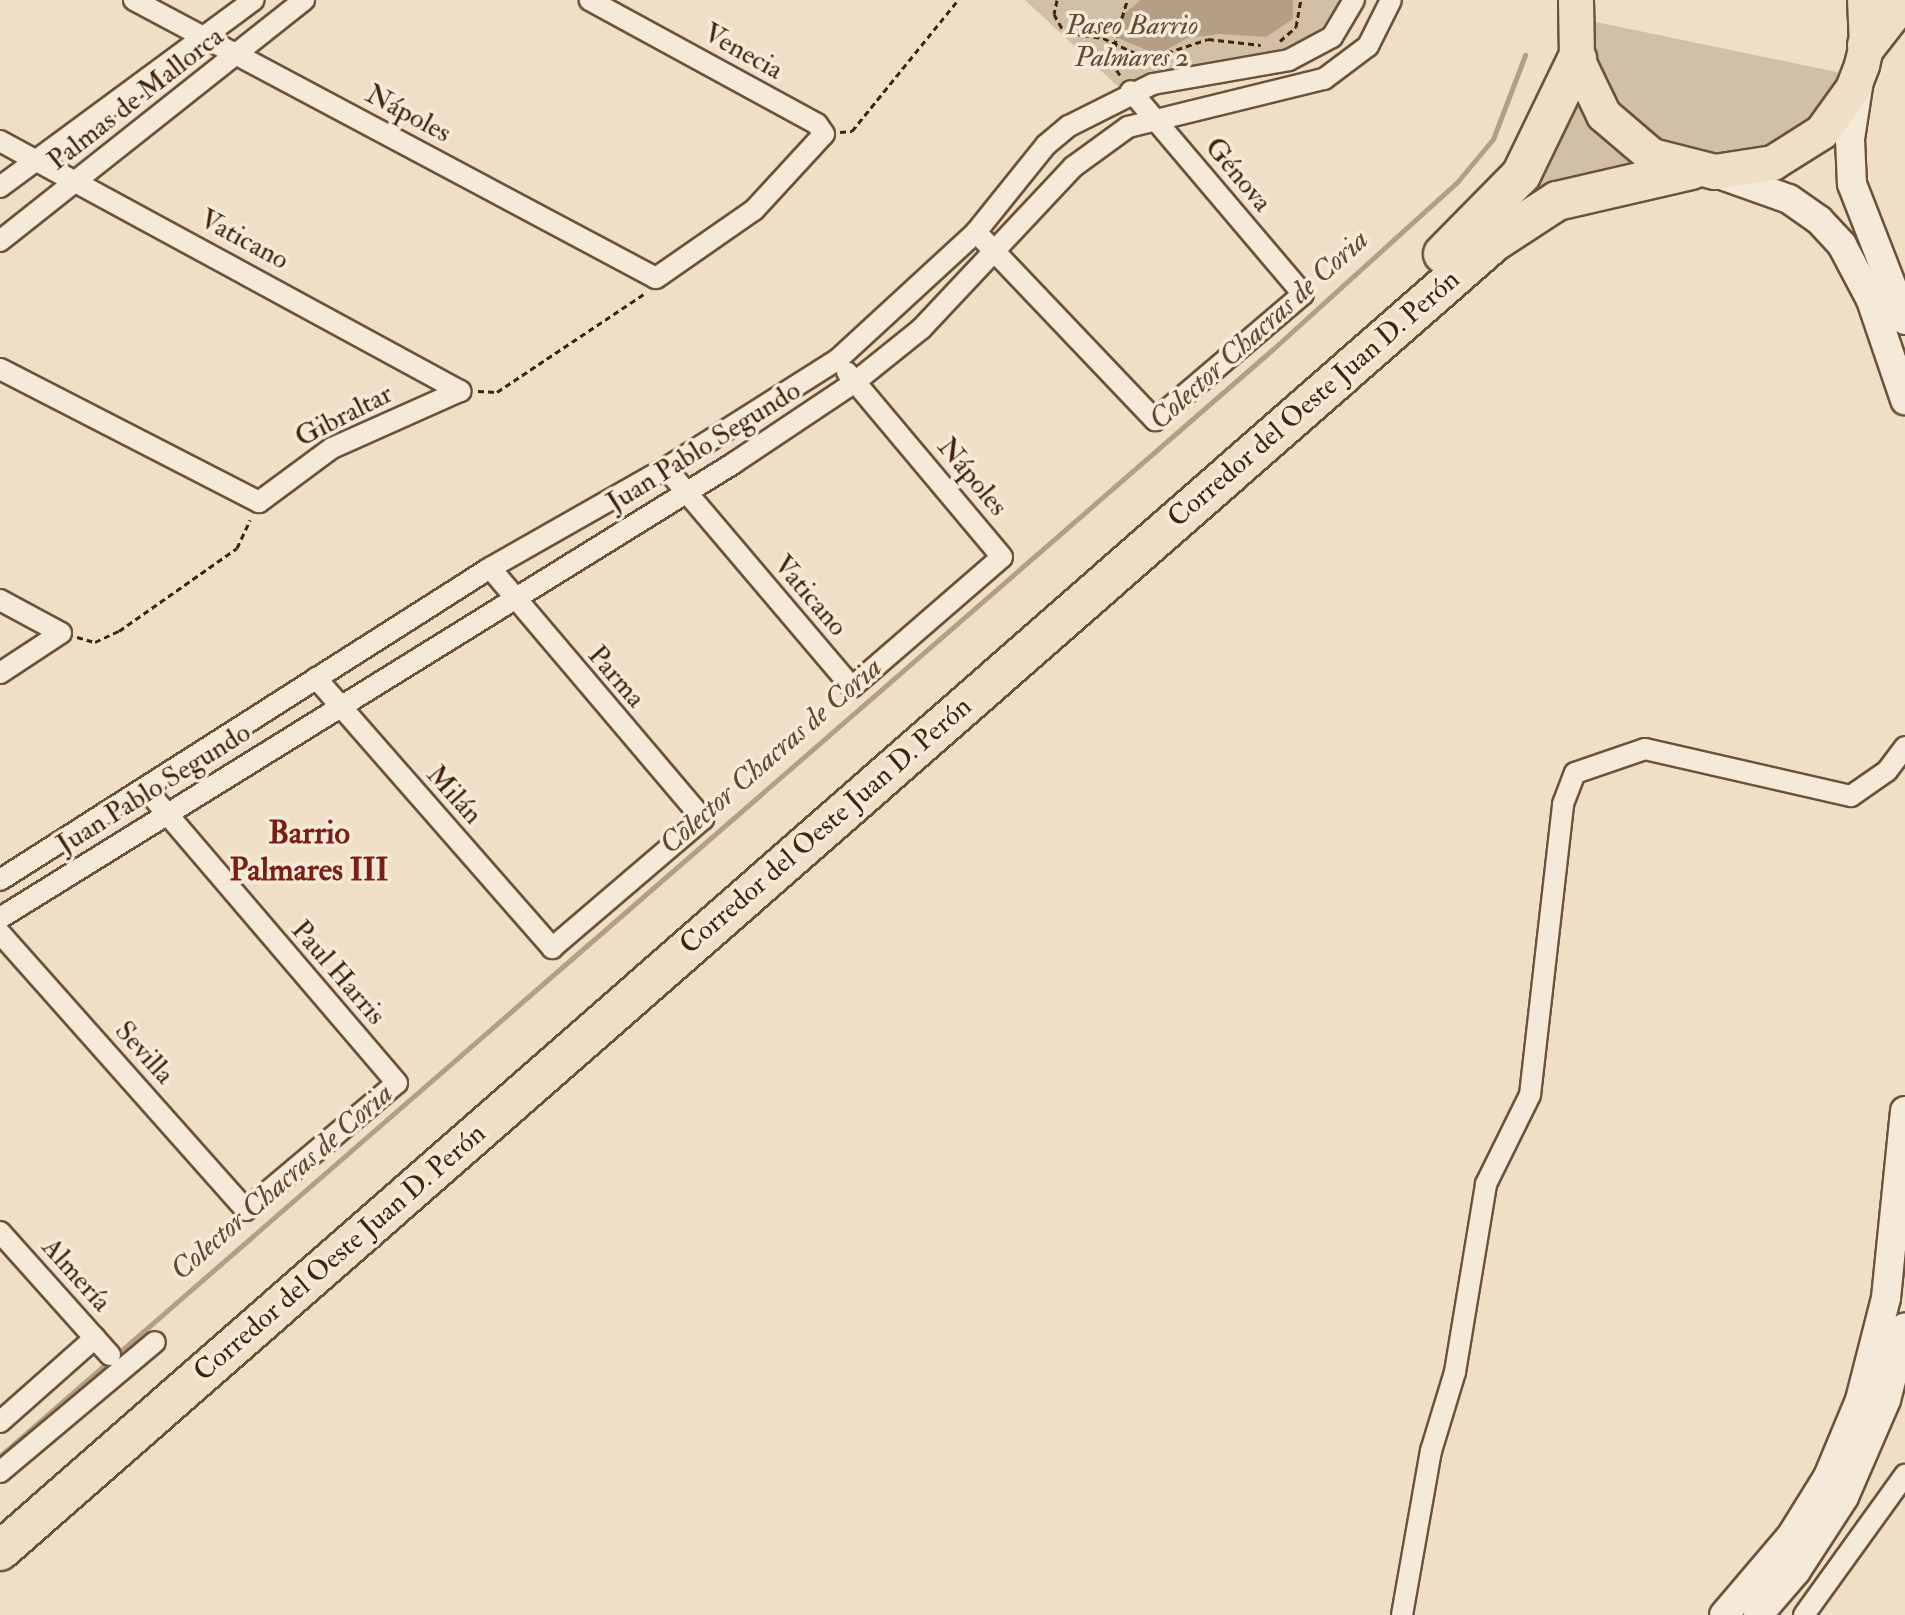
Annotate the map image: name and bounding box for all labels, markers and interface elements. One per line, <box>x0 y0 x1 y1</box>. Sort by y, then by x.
park label: Paseo Barrio Palmares 2 <box>1066 9 1198 75</box>
street label: Venecia <box>697 17 789 87</box>
street label: Palmas de Mallorca <box>41 20 231 178</box>
street label: Nápoles <box>360 78 456 150</box>
street label: Génova <box>1197 131 1279 219</box>
street label: Vaticano <box>194 203 294 277</box>
water label: Colector Chacras de Coria <box>1142 222 1376 438</box>
street label: Corredor del Oeste Juan D. Perón <box>1161 263 1467 535</box>
street label: Juan Pablo Segundo <box>601 374 807 520</box>
street label: Gibraltar <box>290 377 398 455</box>
street label: Nápoles <box>930 431 1014 523</box>
street label: Vaticano <box>766 549 854 643</box>
street label: Parma <box>580 639 652 715</box>
water label: Colector Chacras de Coria <box>652 650 890 862</box>
street label: Corredor del Oeste Juan D. Perón <box>673 690 979 962</box>
street label: Juan Pablo Segundo <box>51 716 257 862</box>
street label: Milán <box>419 759 489 831</box>
district label: Barrio Palmares III <box>230 815 388 890</box>
street label: Paul Harris <box>284 914 392 1032</box>
street label: Sevilla <box>107 1015 181 1091</box>
water label: Colector Chacras de Coria <box>163 1076 401 1288</box>
street label: Corredor del Oeste Juan D. Perón <box>187 1117 493 1389</box>
street label: Almería <box>34 1231 118 1319</box>

